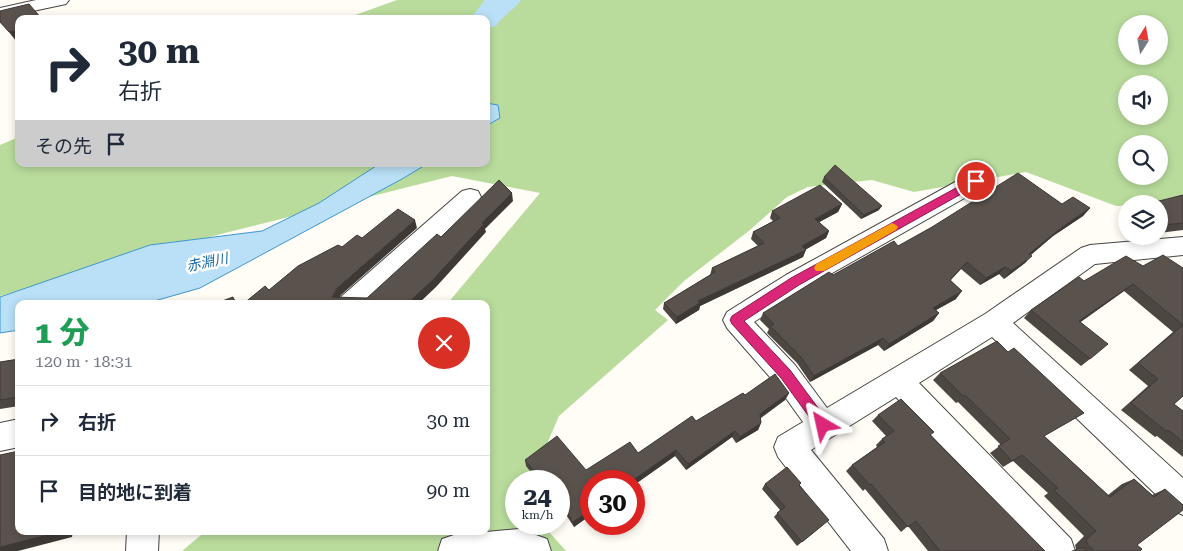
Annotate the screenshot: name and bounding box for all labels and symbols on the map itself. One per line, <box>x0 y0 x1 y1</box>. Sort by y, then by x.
north arrow <box>1118 15 1168 65</box>
pin <box>955 160 997 202</box>
water label: 赤淵川 <box>185 249 231 274</box>
position arrow <box>796 398 848 450</box>
speed limit sign: 30 <box>580 470 645 535</box>

